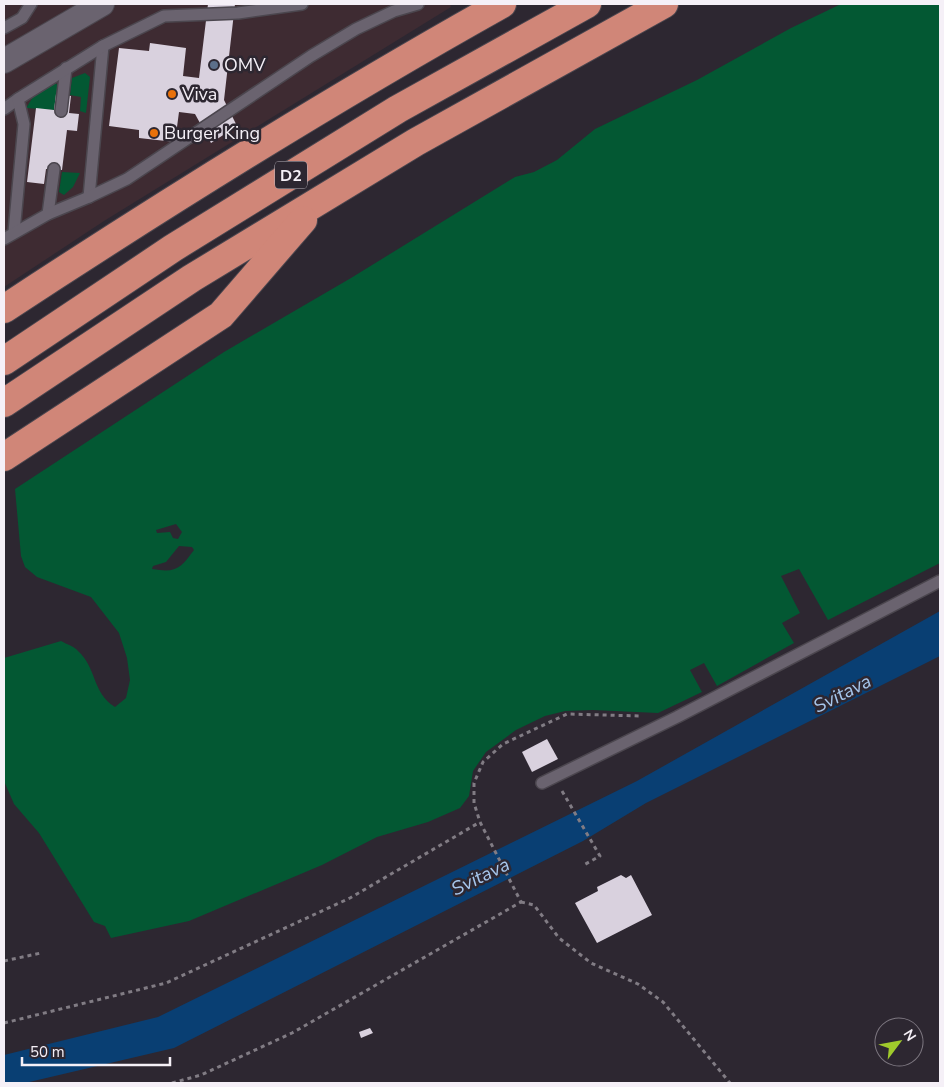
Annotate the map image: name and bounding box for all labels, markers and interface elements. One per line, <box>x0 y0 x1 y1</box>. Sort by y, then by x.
place label: OMV <box>224 53 266 77</box>
marker: OMV <box>208 59 220 71</box>
place label: Viva <box>181 82 217 106</box>
marker: Viva <box>166 88 178 100</box>
place label: Burger King <box>164 121 260 145</box>
marker: Burger King <box>148 127 160 139</box>
road number: D2 <box>275 162 307 188</box>
water label: Svitava <box>809 668 876 720</box>
water label: Svitava <box>447 852 514 902</box>
north arrow <box>874 1017 924 1067</box>
text: N <box>899 1026 920 1045</box>
scale bar <box>22 1034 170 1066</box>
text: 50 m <box>30 1042 65 1062</box>

